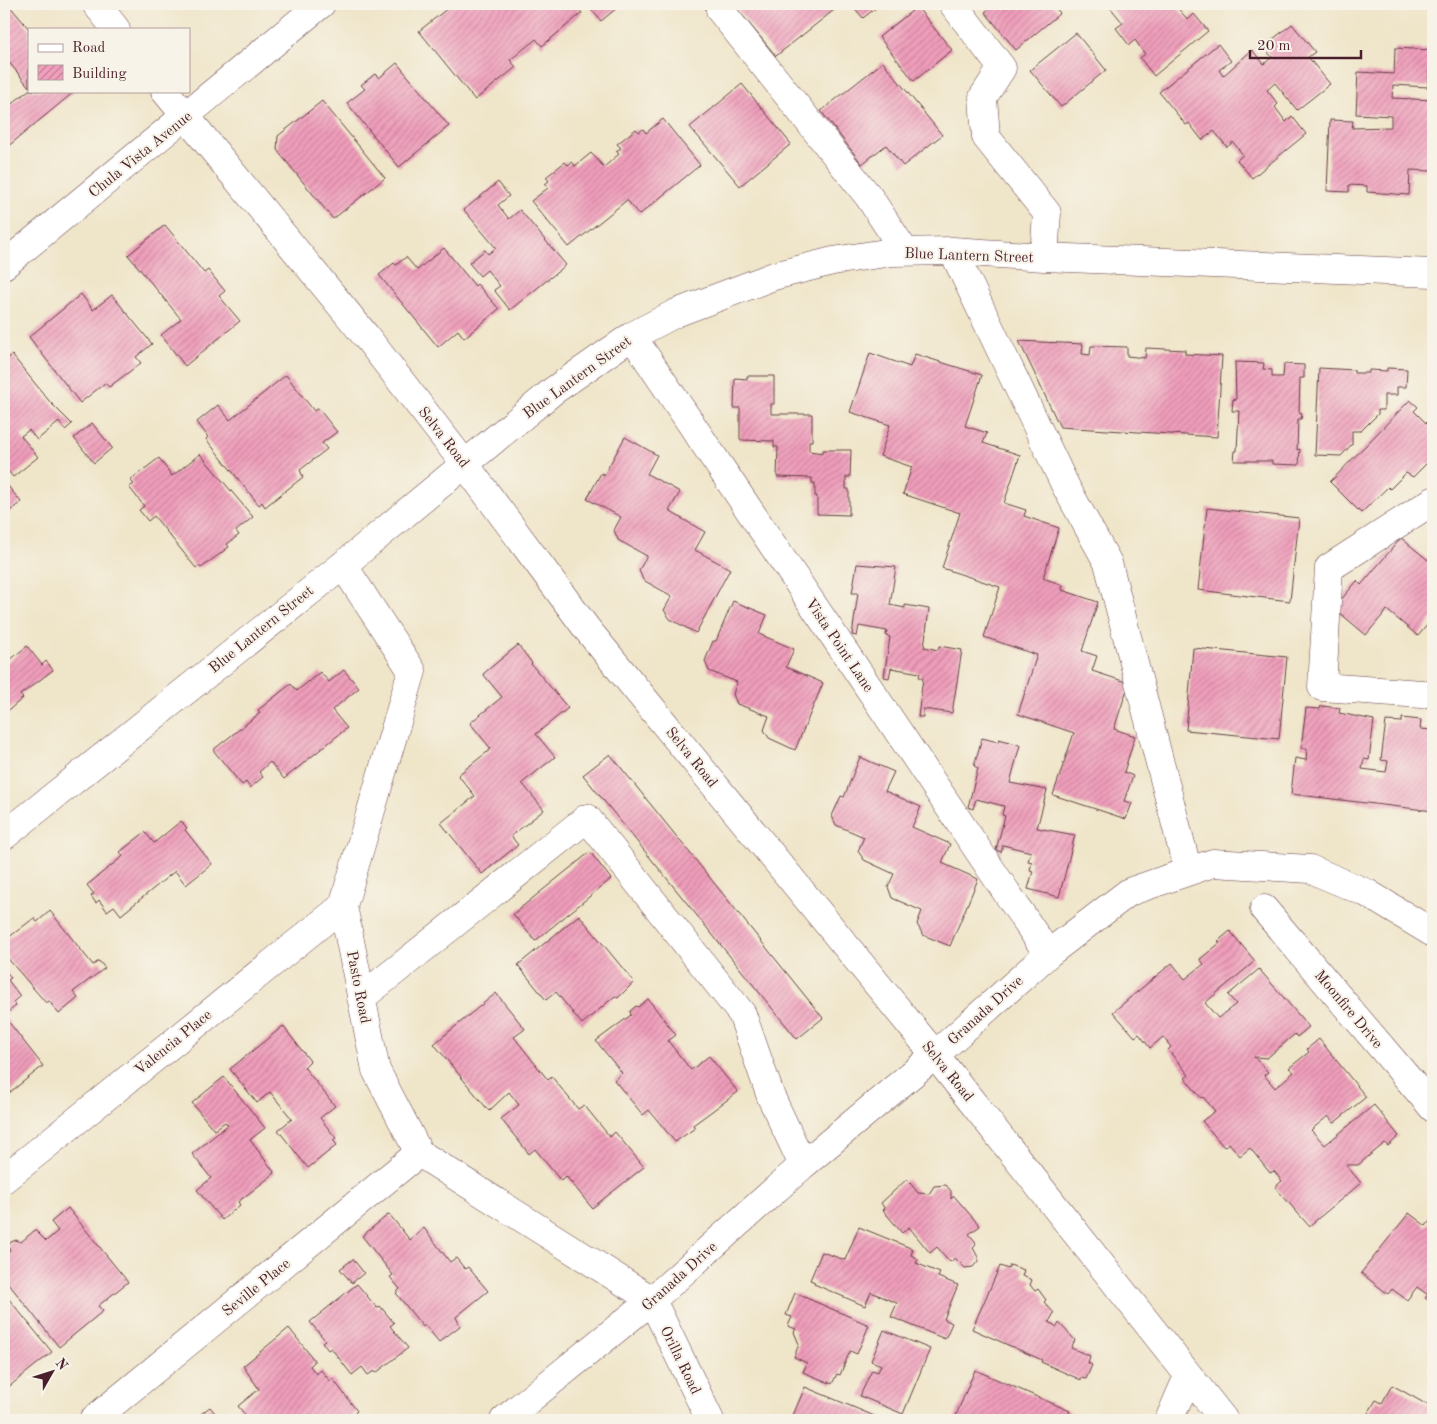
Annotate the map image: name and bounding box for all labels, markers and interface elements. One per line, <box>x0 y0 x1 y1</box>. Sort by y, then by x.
legend <box>28 28 190 92</box>
scale bar <box>1250 28 1361 60</box>
text: 20 m <box>1257 39 1291 54</box>
text: Road <box>72 41 106 56</box>
text: Building <box>72 67 127 82</box>
street label: Chula Vista Avenue <box>87 109 195 201</box>
street label: Blue Lantern Street <box>904 247 1034 266</box>
street label: Blue Lantern Street <box>521 334 635 422</box>
street label: Selva Road <box>415 405 471 471</box>
street label: Blue Lantern Street <box>207 584 317 677</box>
street label: Vista Point Lane <box>802 596 876 695</box>
street label: Selva Road <box>662 725 720 791</box>
street label: Pasto Road <box>343 950 372 1025</box>
street label: Moonfire Drive <box>1311 968 1385 1052</box>
street label: Granada Drive <box>946 974 1027 1049</box>
street label: Valencia Place <box>133 1008 215 1079</box>
street label: Selva Road <box>918 1039 976 1105</box>
street label: Granada Drive <box>640 1240 721 1315</box>
street label: Seville Place <box>220 1256 294 1320</box>
street label: Orilla Road <box>657 1324 703 1397</box>
north arrow <box>28 1346 78 1396</box>
text: N <box>53 1356 70 1373</box>

